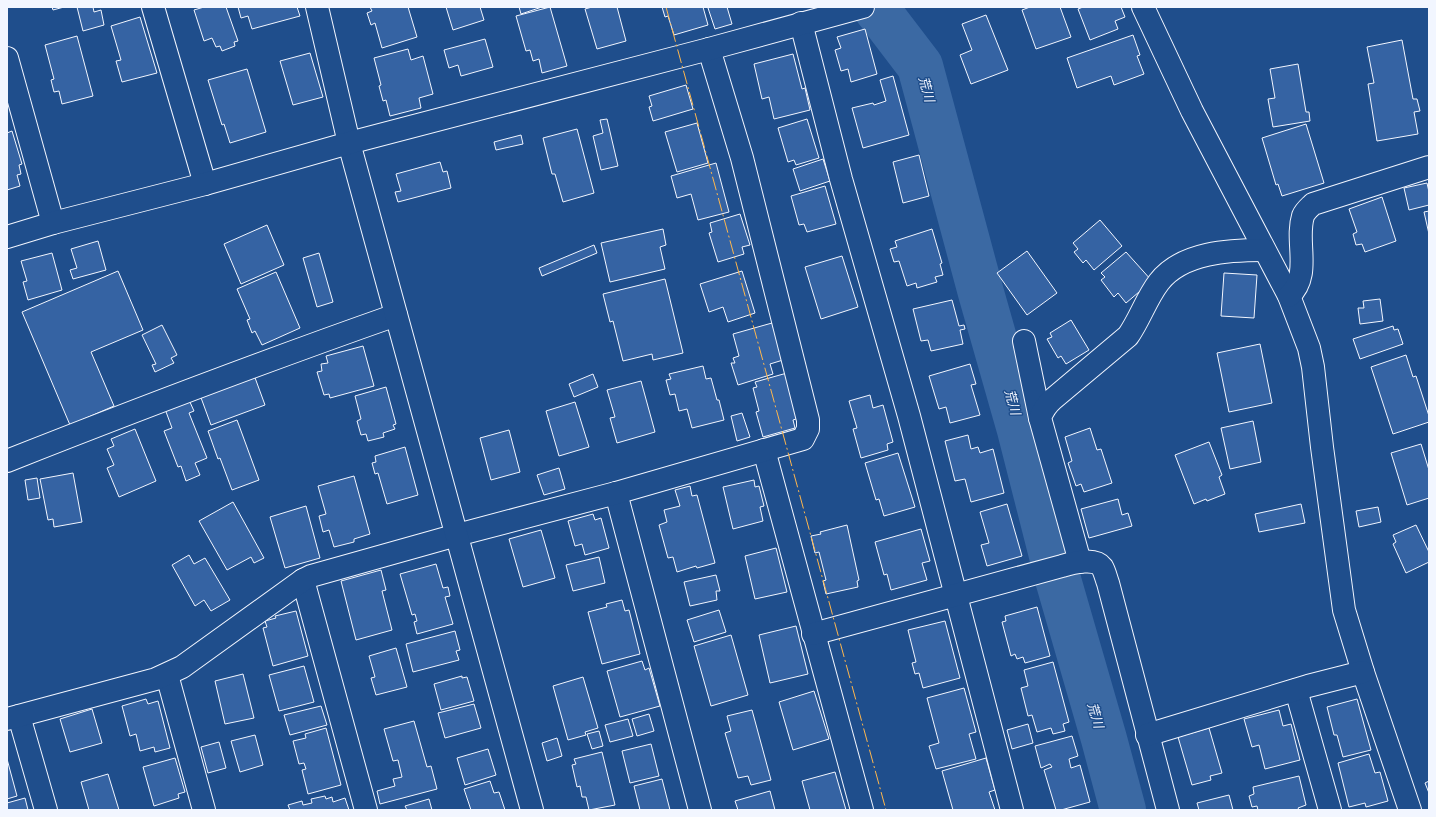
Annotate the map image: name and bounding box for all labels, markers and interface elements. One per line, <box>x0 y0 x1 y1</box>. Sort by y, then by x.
water label: 荒川 <box>917 75 938 105</box>
water label: 荒川 <box>1003 388 1024 418</box>
water label: 荒川 <box>1086 701 1107 731</box>

